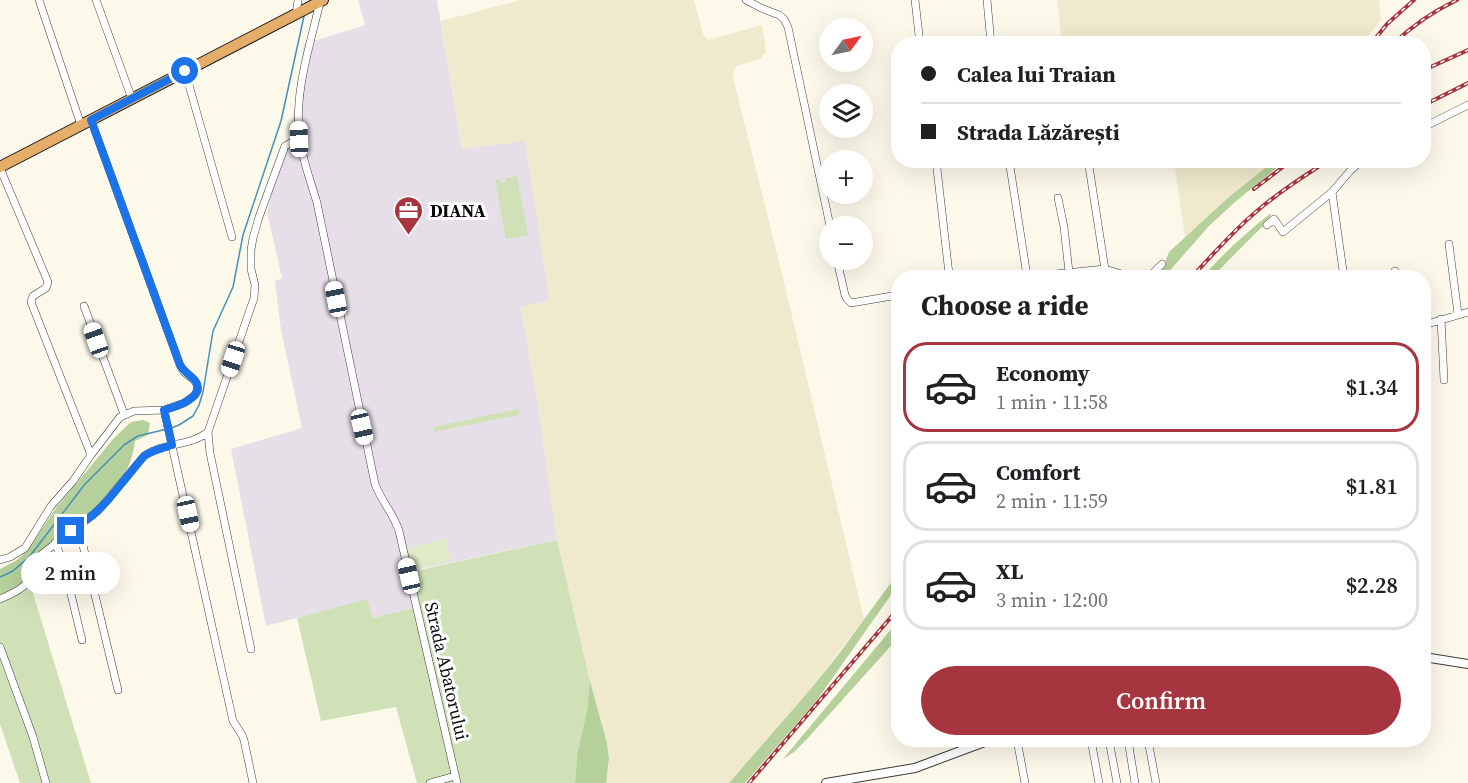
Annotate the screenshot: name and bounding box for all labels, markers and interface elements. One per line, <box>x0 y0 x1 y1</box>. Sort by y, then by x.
north arrow <box>819 18 873 72</box>
map controls <box>819 18 873 270</box>
route start <box>171 57 198 84</box>
text: Calea lui Traian <box>957 59 1116 89</box>
button: layers <box>819 84 873 138</box>
text: Strada Lăzărești <box>957 117 1120 147</box>
car <box>289 121 309 157</box>
button: + <box>819 150 873 204</box>
office icon: DIANA <box>393 194 425 236</box>
place label: DIANA <box>430 198 486 223</box>
button: − <box>819 216 873 270</box>
car <box>324 280 348 318</box>
text: Choose a ride <box>921 287 1089 324</box>
car <box>81 320 111 360</box>
car <box>219 339 247 379</box>
text: Economy <box>996 358 1090 388</box>
icon: car <box>924 360 978 414</box>
text: $1.34 <box>1346 372 1398 402</box>
text: 1 min · 11:58 <box>996 388 1108 416</box>
car <box>349 407 375 447</box>
text: Comfort <box>996 457 1080 487</box>
icon: car <box>924 459 978 513</box>
text: $1.81 <box>1346 471 1398 501</box>
text: 2 min · 11:59 <box>996 487 1108 515</box>
car <box>175 495 201 533</box>
route end <box>57 517 84 544</box>
callout: 2 min <box>22 552 121 594</box>
car <box>396 556 422 596</box>
text: XL <box>996 556 1023 586</box>
icon: car <box>924 558 978 612</box>
text: 2 min <box>45 559 96 587</box>
text: $2.28 <box>1346 570 1398 600</box>
text: 3 min · 12:00 <box>996 586 1108 614</box>
street label: Strada Abatorului <box>419 599 475 743</box>
button: Confirm <box>921 666 1401 735</box>

